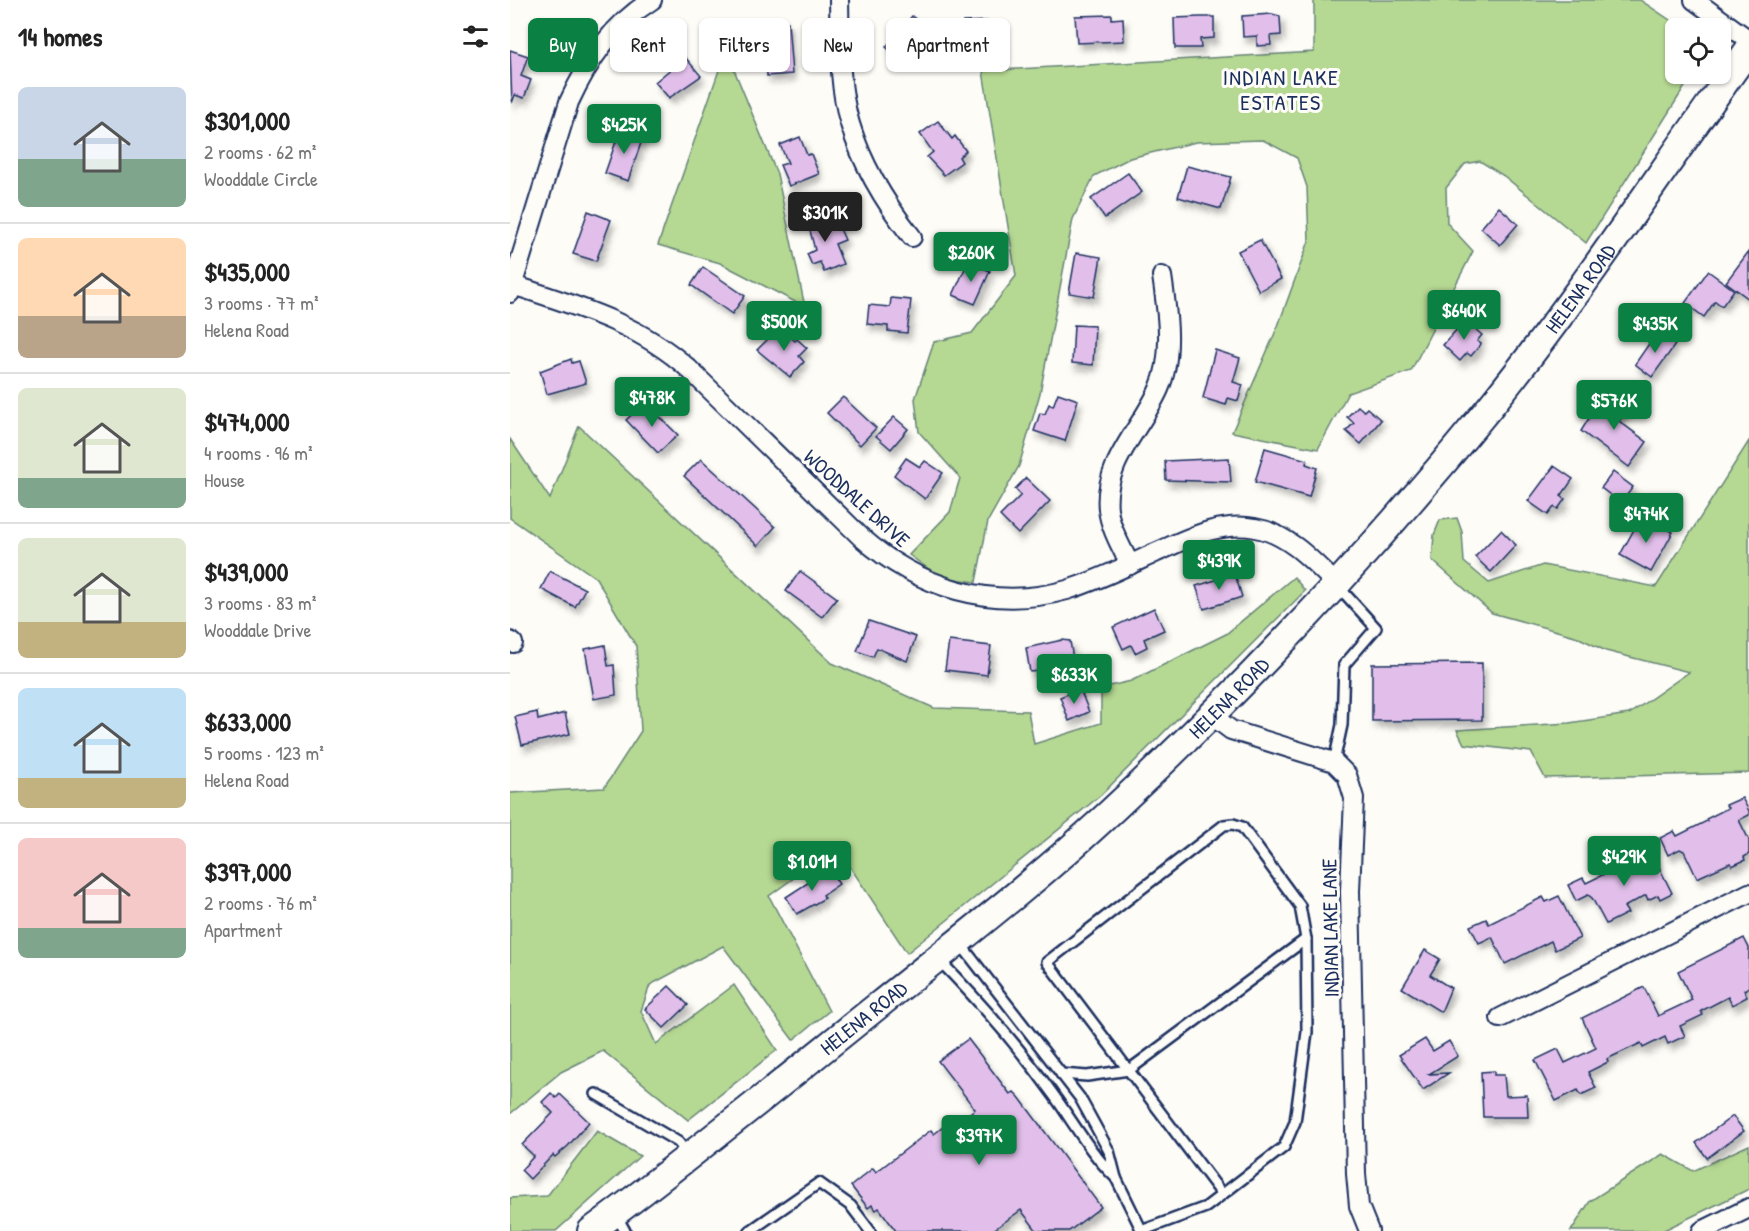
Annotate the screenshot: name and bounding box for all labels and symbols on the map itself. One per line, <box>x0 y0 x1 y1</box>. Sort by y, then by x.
district label: INDIAN LAKE ESTATES <box>1223 62 1339 117</box>
pin: $425K <box>582 104 666 155</box>
pin: $301K <box>783 192 867 243</box>
pin: $260K <box>929 232 1013 283</box>
street label: HELENA ROAD <box>1538 238 1622 339</box>
pin: $640K <box>1422 290 1506 341</box>
pin: $500K <box>742 301 826 352</box>
pin: $435K <box>1613 303 1697 354</box>
pin: $478K <box>610 377 694 428</box>
pin: $576K <box>1572 380 1656 431</box>
street label: WOODDALE DRIVE <box>798 442 916 554</box>
pin: $474K <box>1604 493 1688 544</box>
pin: $439K <box>1177 540 1261 591</box>
street label: HELENA ROAD <box>1182 650 1275 745</box>
pin: $633K <box>1032 654 1116 705</box>
pin: $429K <box>1582 836 1666 887</box>
pin: $1.01M <box>763 841 861 892</box>
street label: INDIAN LAKE LANE <box>1314 858 1346 998</box>
street label: HELENA ROAD <box>814 974 913 1061</box>
pin: $397K <box>937 1115 1021 1166</box>

